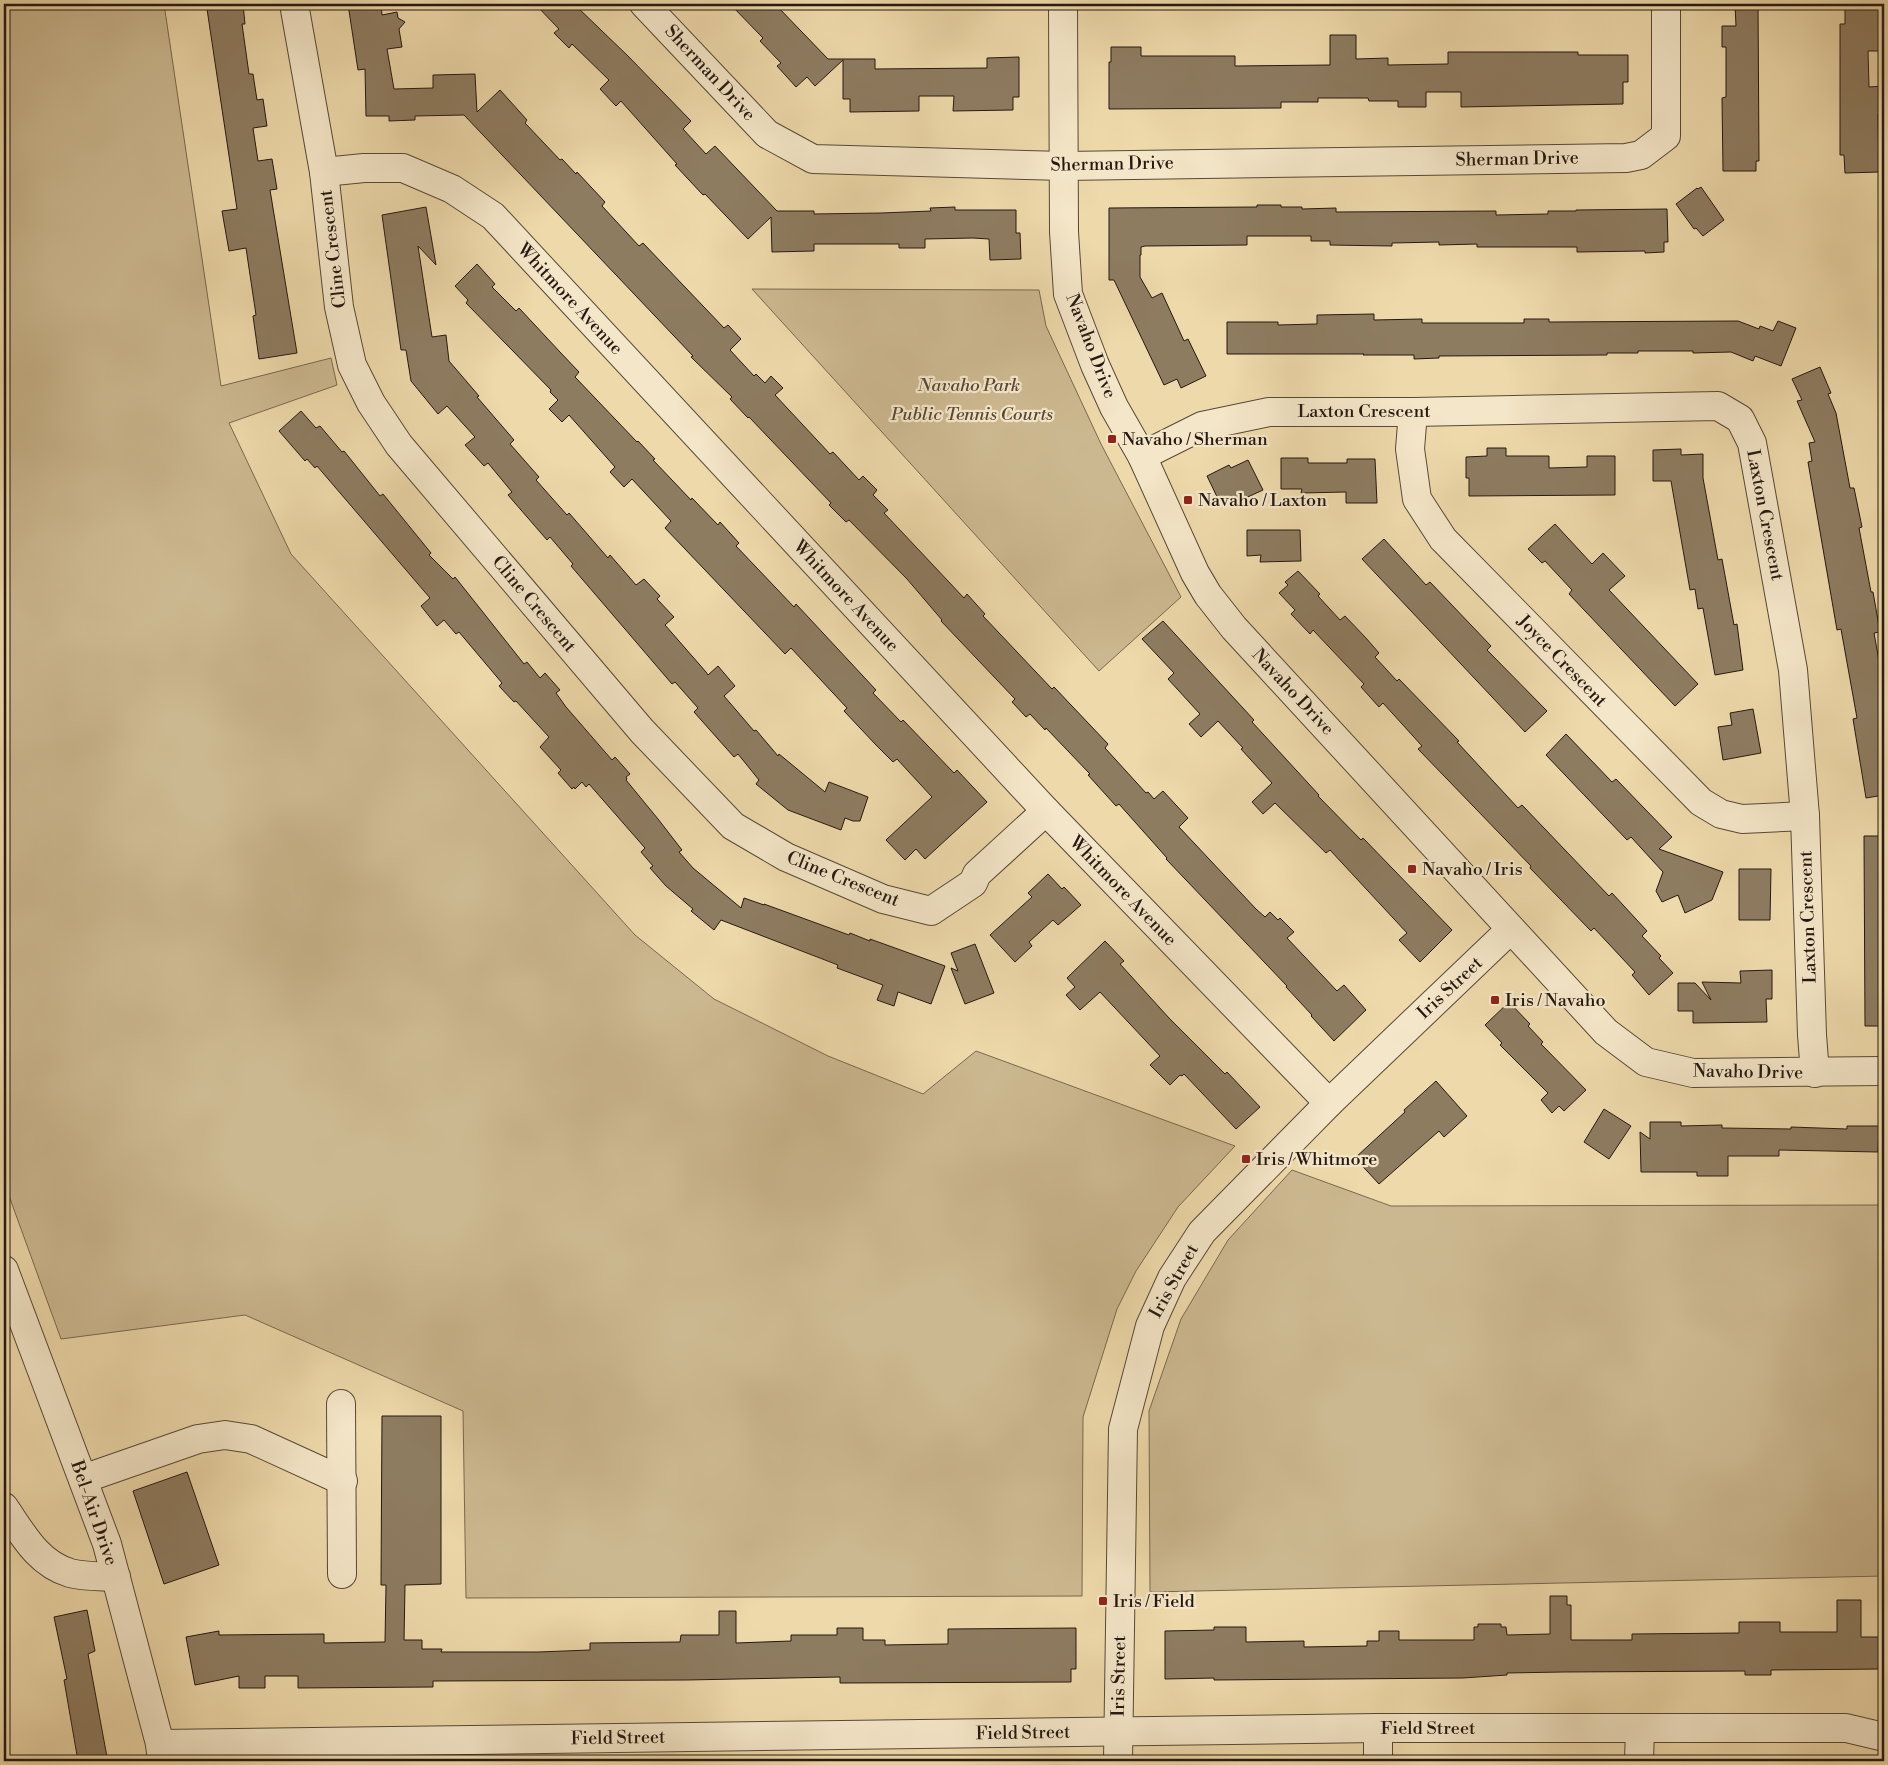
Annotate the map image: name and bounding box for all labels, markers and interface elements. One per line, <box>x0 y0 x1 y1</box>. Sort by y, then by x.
street label: Sherman Drive <box>659 20 761 126</box>
street label: Sherman Drive <box>1455 146 1579 172</box>
street label: Sherman Drive <box>1050 151 1174 177</box>
street label: Cline Crescent <box>314 188 352 310</box>
street label: Whitmore Avenue <box>512 237 628 360</box>
street label: Navaho Drive <box>1060 290 1122 402</box>
park label: Navaho Park <box>917 374 1020 397</box>
street label: Laxton Crescent <box>1297 400 1431 423</box>
park label: Public Tennis Courts <box>890 403 1053 426</box>
place label: Navaho / Sherman <box>1122 428 1268 451</box>
marker: Navaho / Sherman <box>1106 433 1118 445</box>
street label: Laxton Crescent <box>1741 447 1789 583</box>
place label: Navaho / Laxton <box>1198 489 1327 512</box>
marker: Navaho / Laxton <box>1182 494 1194 506</box>
street label: Whitmore Avenue <box>788 534 904 657</box>
street label: Cline Crescent <box>487 551 582 658</box>
street label: Joyce Crescent <box>1511 609 1612 713</box>
street label: Navaho Drive <box>1247 644 1339 740</box>
street label: Whitmore Avenue <box>1064 830 1182 951</box>
street label: Cline Crescent <box>783 846 903 912</box>
street label: Laxton Crescent <box>1794 849 1822 984</box>
place label: Navaho / Iris <box>1422 858 1523 881</box>
marker: Navaho / Iris <box>1406 863 1418 875</box>
street label: Iris Street <box>1412 951 1488 1024</box>
place label: Iris / Navaho <box>1505 989 1606 1012</box>
marker: Iris / Navaho <box>1489 994 1501 1006</box>
street label: Navaho Drive <box>1693 1060 1803 1084</box>
place label: Iris / Whitmore <box>1256 1148 1377 1171</box>
marker: Iris / Whitmore <box>1240 1153 1252 1165</box>
street label: Iris Street <box>1144 1239 1204 1322</box>
street label: Bel-Air Drive <box>65 1456 123 1569</box>
place label: Iris / Field <box>1113 1590 1196 1613</box>
marker: Iris / Field <box>1097 1595 1109 1607</box>
street label: Iris Street <box>1107 1634 1131 1717</box>
street label: Field Street <box>1381 1717 1476 1740</box>
street label: Field Street <box>975 1721 1071 1745</box>
street label: Field Street <box>570 1726 666 1750</box>

